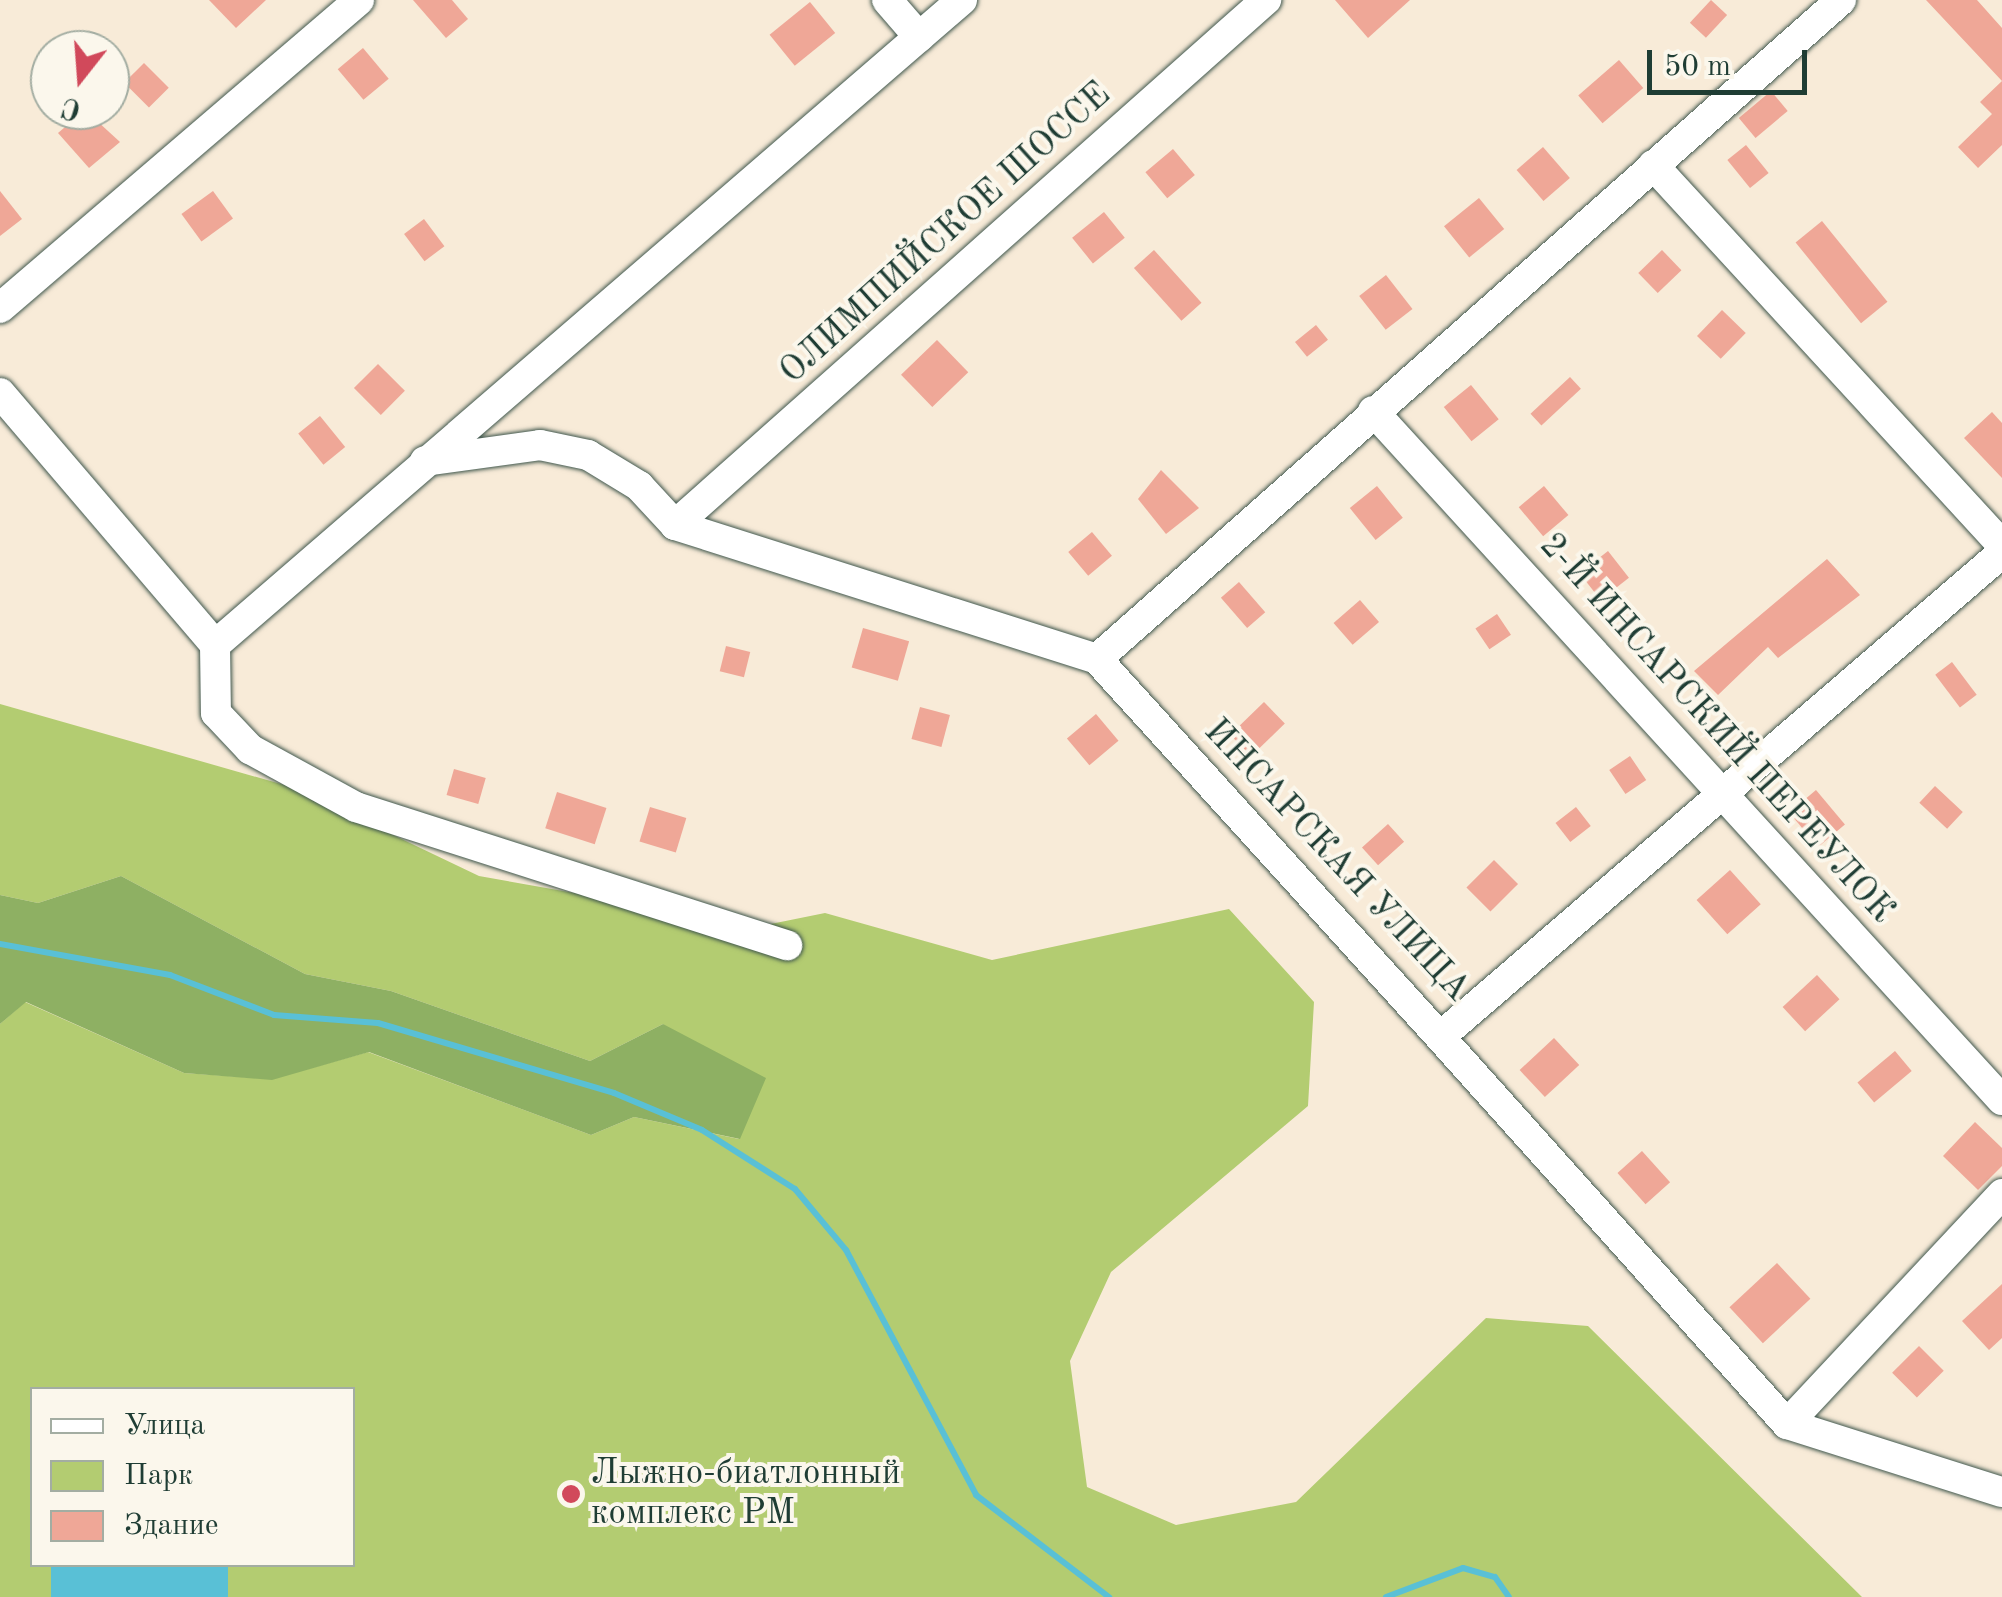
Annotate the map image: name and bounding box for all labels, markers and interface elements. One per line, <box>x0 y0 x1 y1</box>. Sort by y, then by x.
north arrow <box>30 30 130 130</box>
scale bar <box>1652 30 1812 92</box>
text: 50 m <box>1664 52 1731 82</box>
street label: ОЛИМПИЙСКОЕ ШОССЕ <box>772 74 1120 394</box>
text: С <box>59 91 85 123</box>
street label: 2-Й ИНСАРСКИЙ ПЕРЕУЛОК <box>1530 525 1902 933</box>
street label: ИНСАРСКАЯ УЛИЦА <box>1194 711 1478 1011</box>
legend <box>30 1387 355 1567</box>
text: Улица <box>124 1411 205 1441</box>
place label: Лыжно-биатлонный комплекс РМ <box>591 1453 901 1535</box>
text: Парк <box>124 1461 193 1491</box>
marker: Лыжно-биатлонный комплекс РМ <box>560 1483 582 1505</box>
text: Здание <box>124 1511 219 1541</box>

